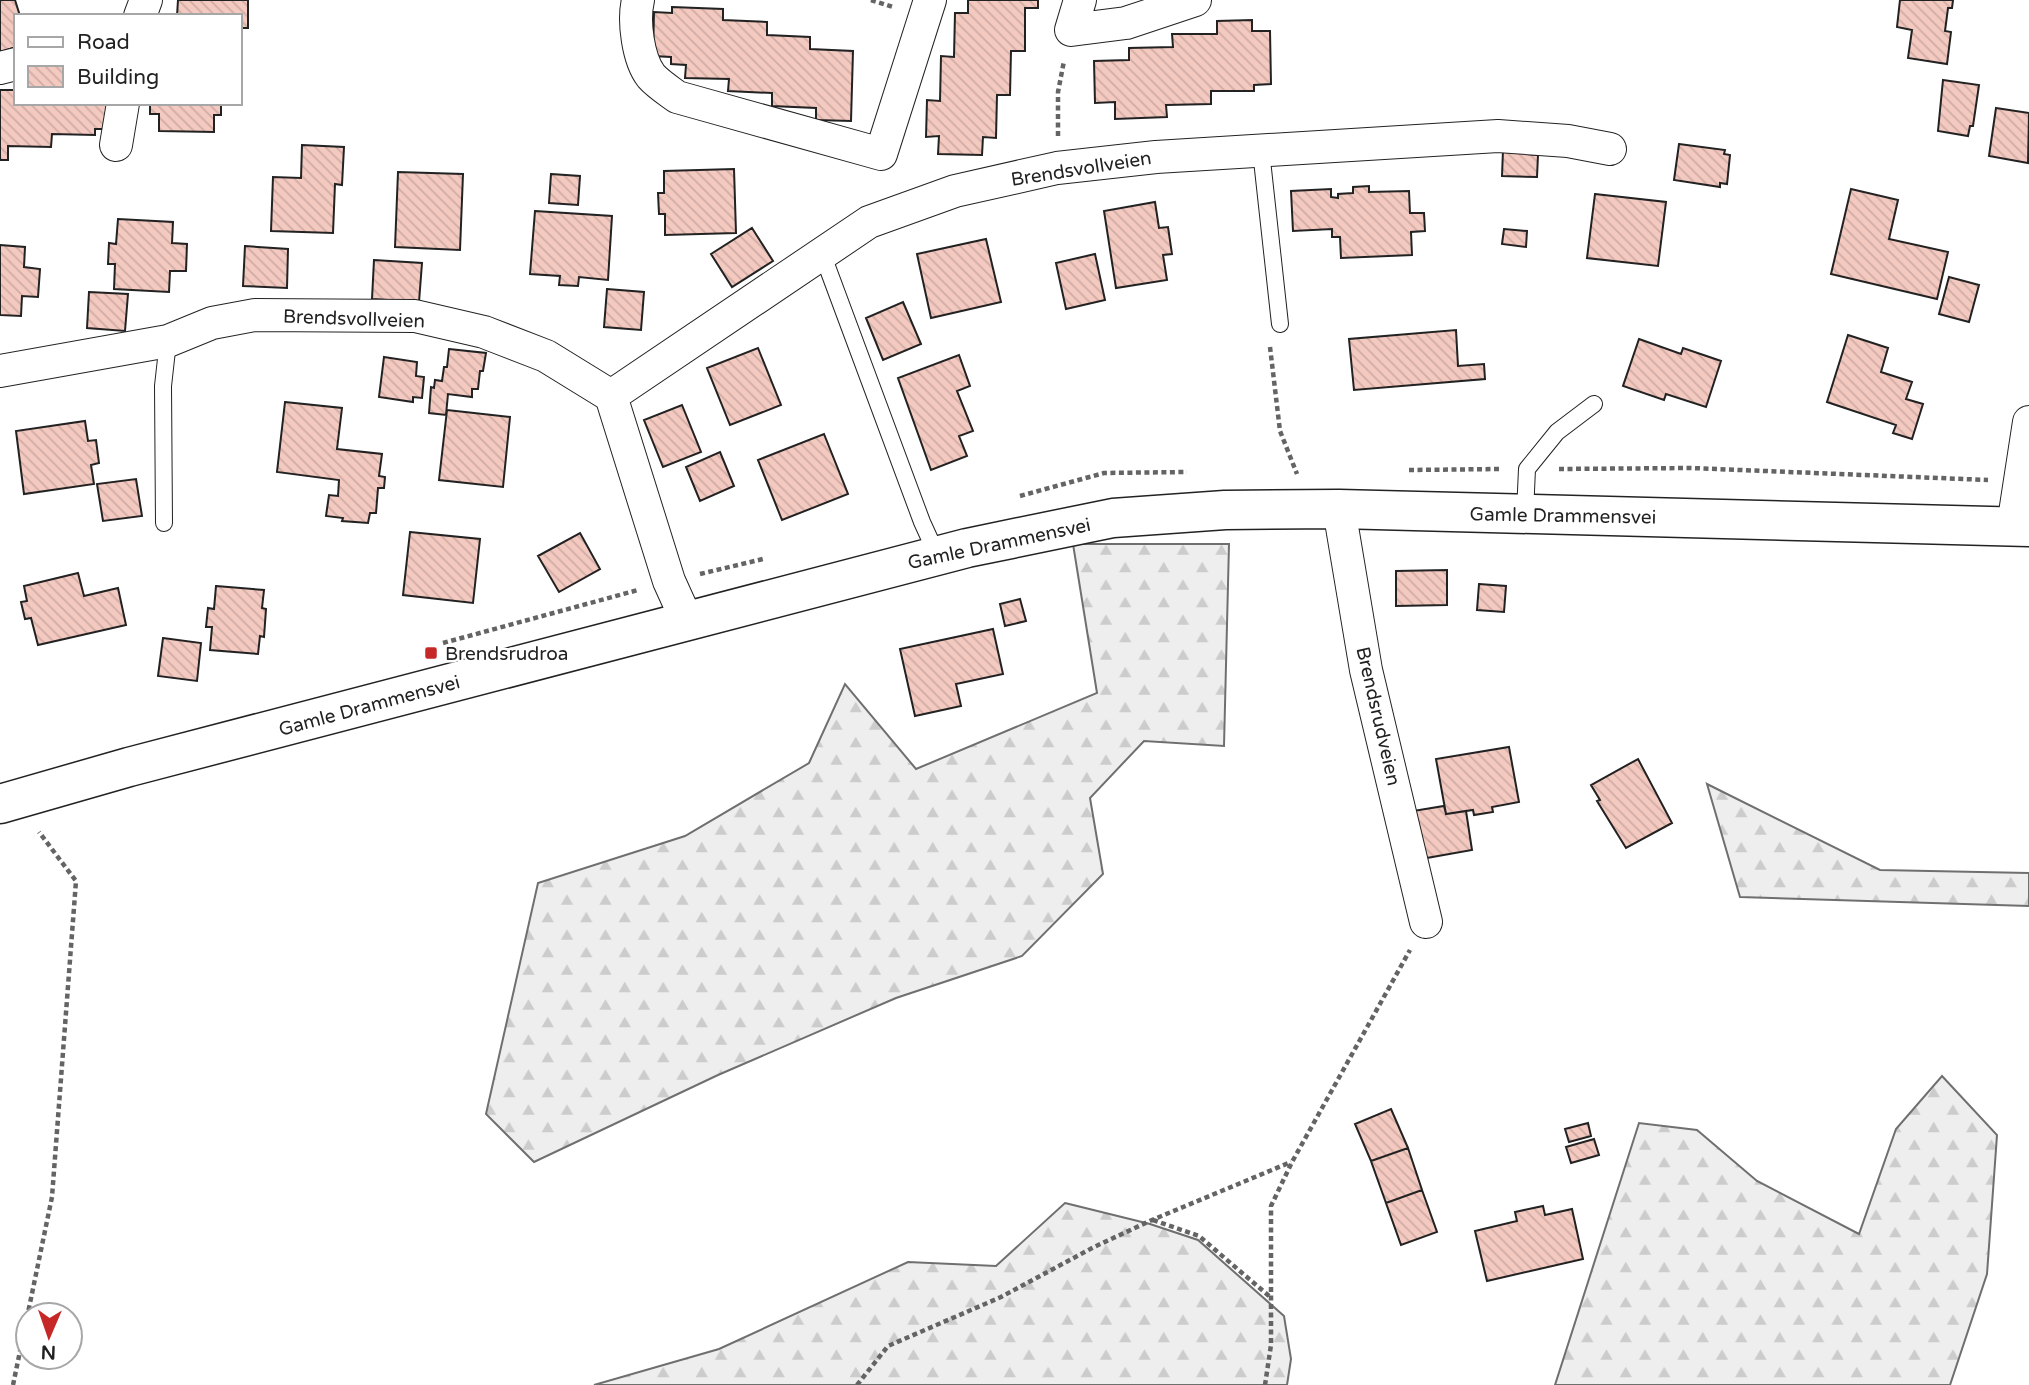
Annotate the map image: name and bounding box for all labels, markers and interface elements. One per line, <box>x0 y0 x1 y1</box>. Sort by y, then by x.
legend <box>14 14 242 105</box>
text: Road <box>77 30 130 55</box>
text: Building <box>77 65 159 90</box>
street label: Brendsvollveien <box>1009 147 1153 191</box>
street label: Brendsvollveien <box>283 306 425 332</box>
street label: Gamle Drammensvei <box>1469 503 1656 529</box>
street label: Gamle Drammensvei <box>906 514 1093 574</box>
place label: Brendsrudroa <box>445 643 569 665</box>
marker: Brendsrudroa <box>423 645 439 661</box>
street label: Brendsrudveien <box>1351 645 1405 788</box>
street label: Gamle Drammensvei <box>276 671 462 741</box>
north arrow <box>14 1301 84 1371</box>
text: N <box>40 1341 56 1363</box>

